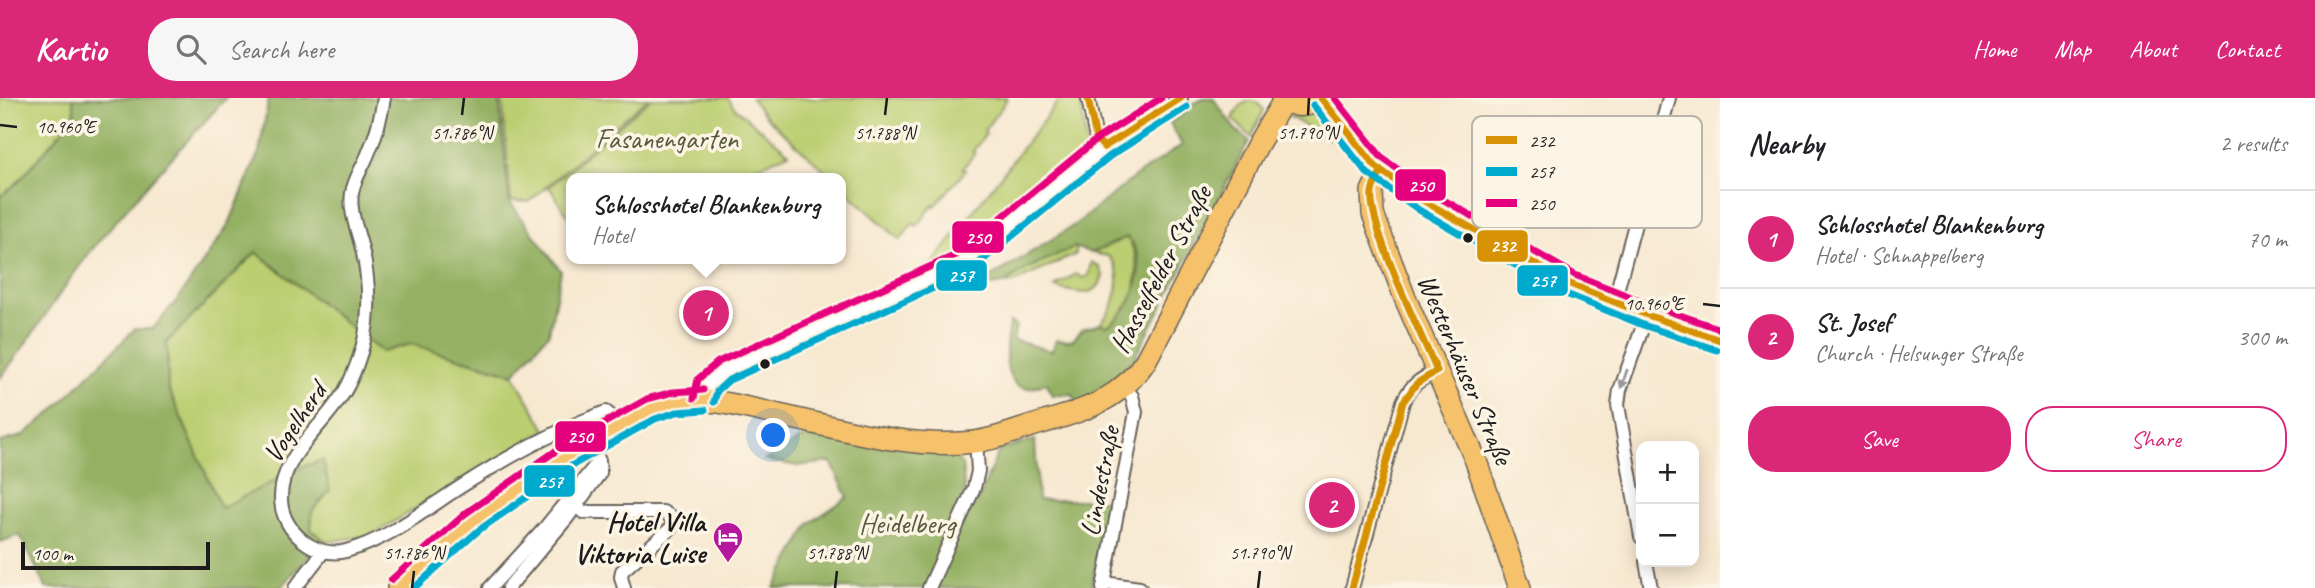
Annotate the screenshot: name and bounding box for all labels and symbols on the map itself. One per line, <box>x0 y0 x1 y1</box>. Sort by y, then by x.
text: 10.960°E <box>37 116 98 138</box>
legend <box>1472 116 1702 228</box>
park label: Fasanengarten <box>596 121 740 156</box>
text: 51.786°N <box>432 122 495 144</box>
text: 51.788°N <box>855 122 918 144</box>
text: 51.790°N <box>1278 122 1341 144</box>
text: 232 <box>1529 129 1556 153</box>
text: 257 <box>1529 160 1556 184</box>
line badge: 250 <box>1394 168 1447 202</box>
text: 250 <box>1408 174 1436 198</box>
street label: Hasselfelder Straße <box>1102 178 1220 359</box>
text: 250 <box>1529 192 1556 216</box>
line badge: 250 <box>951 220 1005 254</box>
text: 250 <box>965 226 993 250</box>
line badge: 232 <box>1476 229 1529 263</box>
unlabelled marker <box>1461 231 1475 245</box>
text: 232 <box>1490 234 1518 258</box>
line badge: 257 <box>935 259 988 292</box>
text: 257 <box>948 264 976 288</box>
line badge: 257 <box>1516 264 1569 297</box>
street label: Westerhäuser Straße <box>1410 269 1522 471</box>
text: 257 <box>1530 269 1558 293</box>
pin: 1 <box>683 287 729 339</box>
text: 10.960°E <box>1625 293 1686 315</box>
unlabelled marker <box>758 357 772 371</box>
one-way arrow <box>1618 369 1629 390</box>
street label: Vogelherd <box>255 372 336 469</box>
your location <box>756 418 790 452</box>
line badge: 250 <box>554 420 607 453</box>
street label: Lindestraße <box>1072 422 1128 539</box>
text: 250 <box>567 425 595 449</box>
line badge: 257 <box>523 464 576 498</box>
text: 257 <box>537 470 565 494</box>
pin: 2 <box>1309 479 1355 531</box>
place label: Hotel Villa Viktoria Luise <box>574 504 708 571</box>
park label: Heidelberg <box>859 506 957 541</box>
hotel icon: Hotel Villa Viktoria Luise <box>711 520 745 564</box>
scale bar <box>21 539 210 571</box>
text: 51.786°N <box>384 542 447 564</box>
text: 51.788°N <box>807 542 870 564</box>
text: 51.790°N <box>1230 542 1293 564</box>

